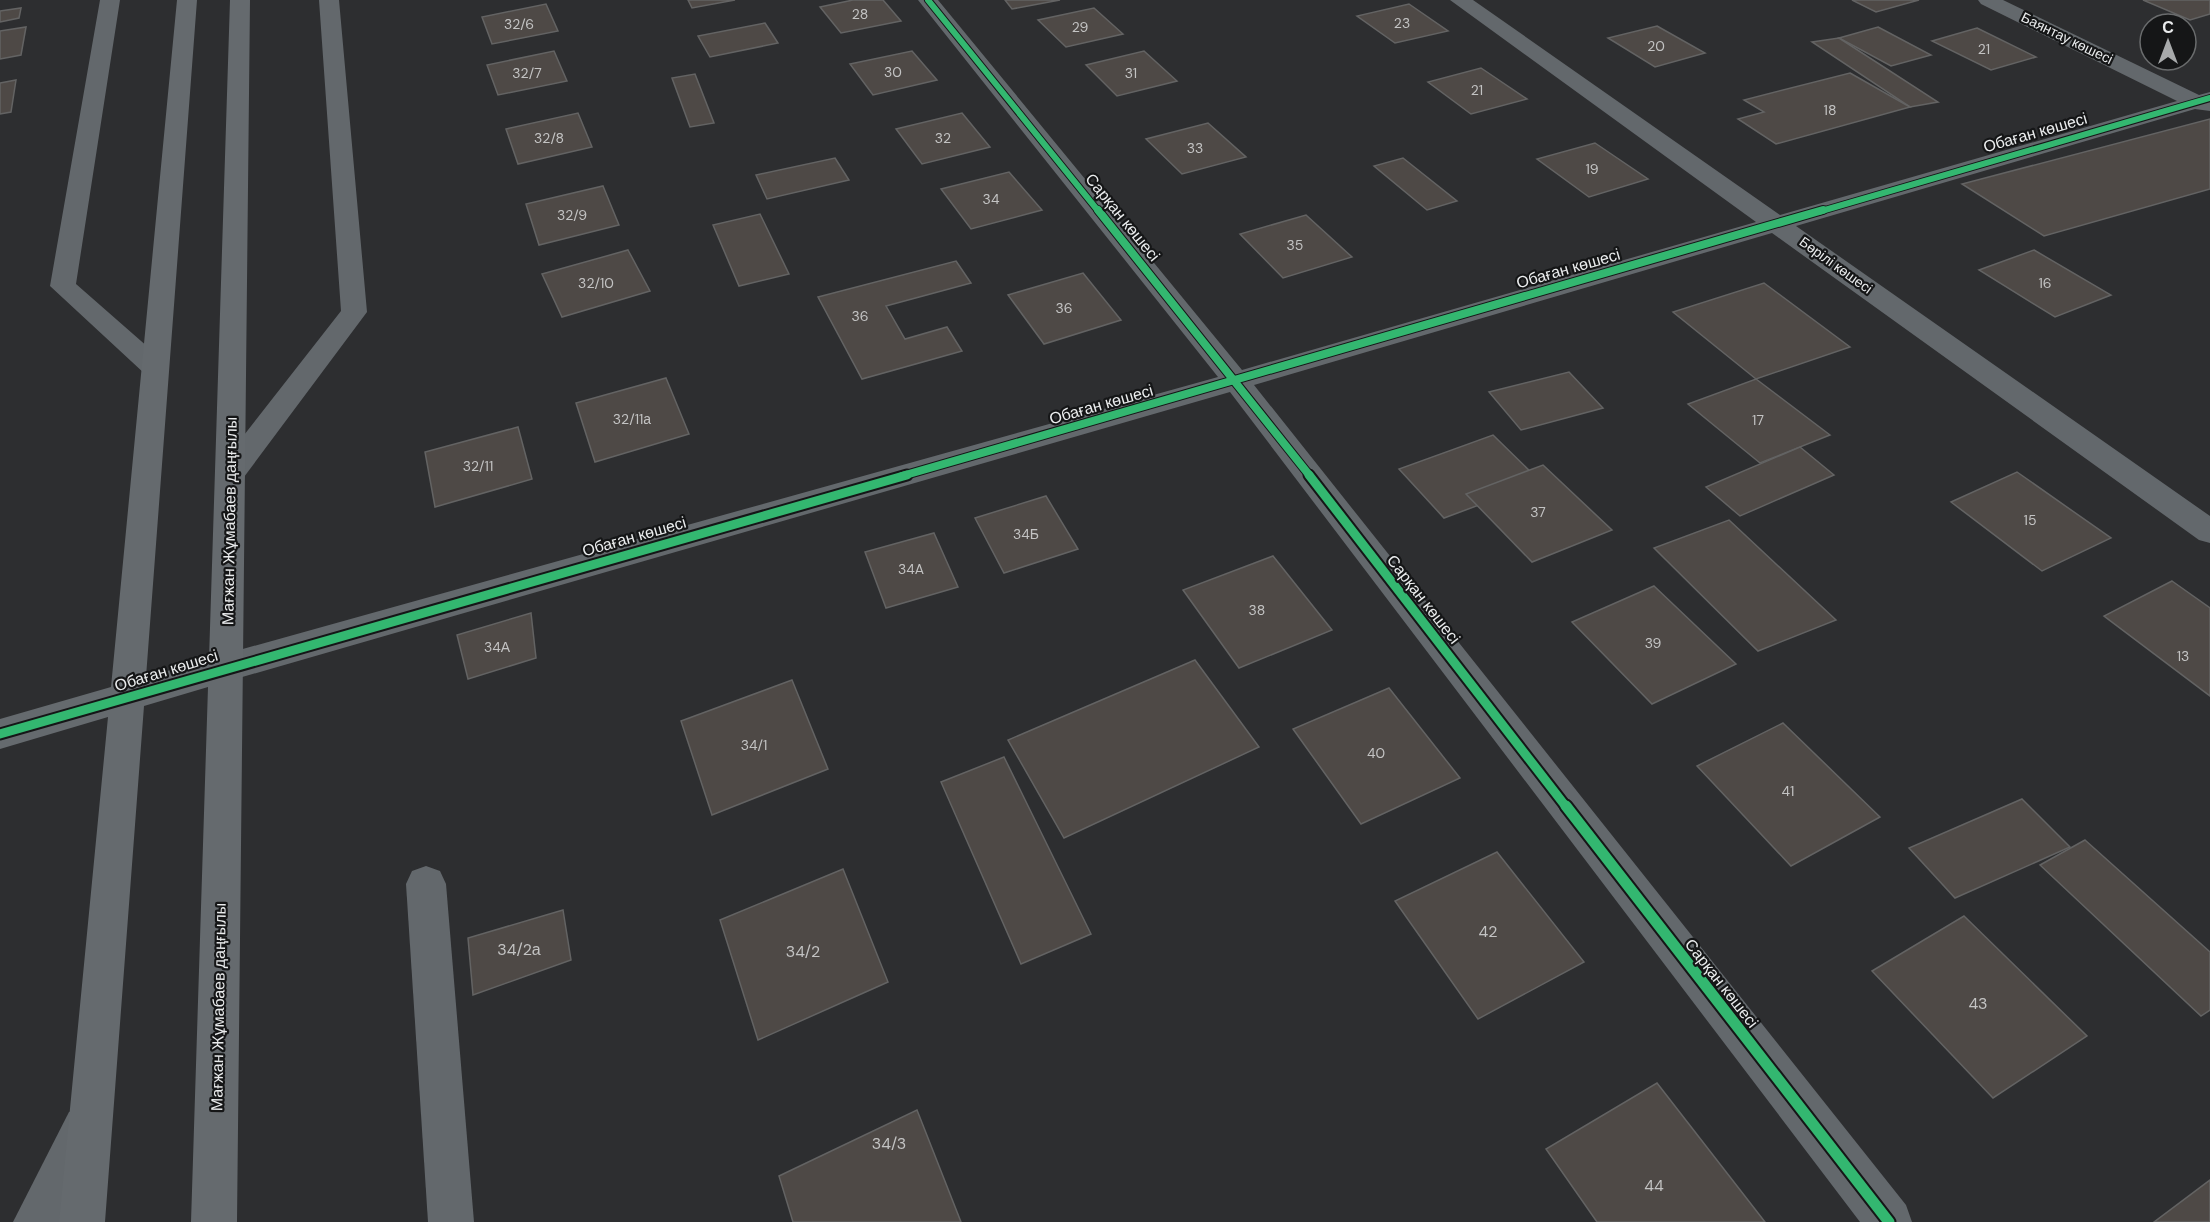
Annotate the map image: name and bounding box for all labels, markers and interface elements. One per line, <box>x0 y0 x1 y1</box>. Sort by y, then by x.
house number: 28 <box>852 5 868 23</box>
street label: Баянтау көшесі <box>2018 8 2116 68</box>
north arrow <box>2138 12 2198 72</box>
house number: 23 <box>1394 14 1410 32</box>
house number: 32/6 <box>504 15 534 33</box>
text: С <box>2162 17 2174 38</box>
house number: 29 <box>1072 18 1089 36</box>
house number: 20 <box>1647 37 1665 55</box>
house number: 21 <box>1978 40 1990 58</box>
house number: 30 <box>884 63 902 81</box>
house number: 32/7 <box>512 64 542 82</box>
house number: 31 <box>1125 64 1137 82</box>
house number: 21 <box>1471 81 1483 99</box>
house number: 18 <box>1824 101 1836 119</box>
street label: Обаған көшесі <box>1981 108 2090 157</box>
house number: 32/8 <box>534 129 564 147</box>
house number: 32 <box>935 129 951 147</box>
house number: 33 <box>1187 139 1203 157</box>
house number: 19 <box>1585 160 1599 178</box>
street label: Сарқан көшесі <box>1081 169 1165 266</box>
house number: 34 <box>983 190 1000 208</box>
house number: 32/9 <box>557 206 587 224</box>
street label: Бөрілі көшесі <box>1796 232 1876 298</box>
house number: 35 <box>1287 236 1303 254</box>
street label: Обаған көшесі <box>1514 244 1623 293</box>
house number: 32/10 <box>578 274 614 292</box>
house number: 16 <box>2038 274 2052 292</box>
house number: 36 <box>1055 299 1073 317</box>
house number: 36 <box>851 307 869 325</box>
street label: Обаған көшесі <box>1047 380 1156 429</box>
house number: 32/11а <box>613 410 651 428</box>
house number: 17 <box>1752 411 1764 429</box>
street label: Мағжан Жұмабаев даңғылы <box>217 417 242 625</box>
house number: 32/11 <box>463 457 493 475</box>
house number: 37 <box>1530 503 1546 521</box>
house number: 15 <box>2024 511 2036 529</box>
street label: Обаған көшесі <box>580 512 689 561</box>
house number: 34Б <box>1013 525 1039 543</box>
street label: Сарқан көшесі <box>1382 550 1465 648</box>
house number: 34A <box>898 560 924 578</box>
house number: 38 <box>1249 601 1265 619</box>
house number: 39 <box>1645 634 1662 652</box>
house number: 34А <box>484 638 511 656</box>
street label: Обаған көшесі <box>112 645 220 696</box>
house number: 13 <box>2177 647 2189 665</box>
house number: 34/1 <box>741 736 767 754</box>
house number: 40 <box>1367 744 1385 762</box>
house number: 41 <box>1782 782 1794 800</box>
street label: Мағжан Жұмабаев даңғылы <box>206 903 231 1111</box>
house number: 42 <box>1479 921 1497 942</box>
street label: Сарқан көшесі <box>1680 934 1763 1032</box>
house number: 34/2а <box>497 939 541 960</box>
house number: 34/2 <box>786 941 820 962</box>
house number: 43 <box>1968 993 1988 1014</box>
house number: 34/3 <box>872 1133 906 1154</box>
house number: 44 <box>1644 1175 1664 1196</box>

